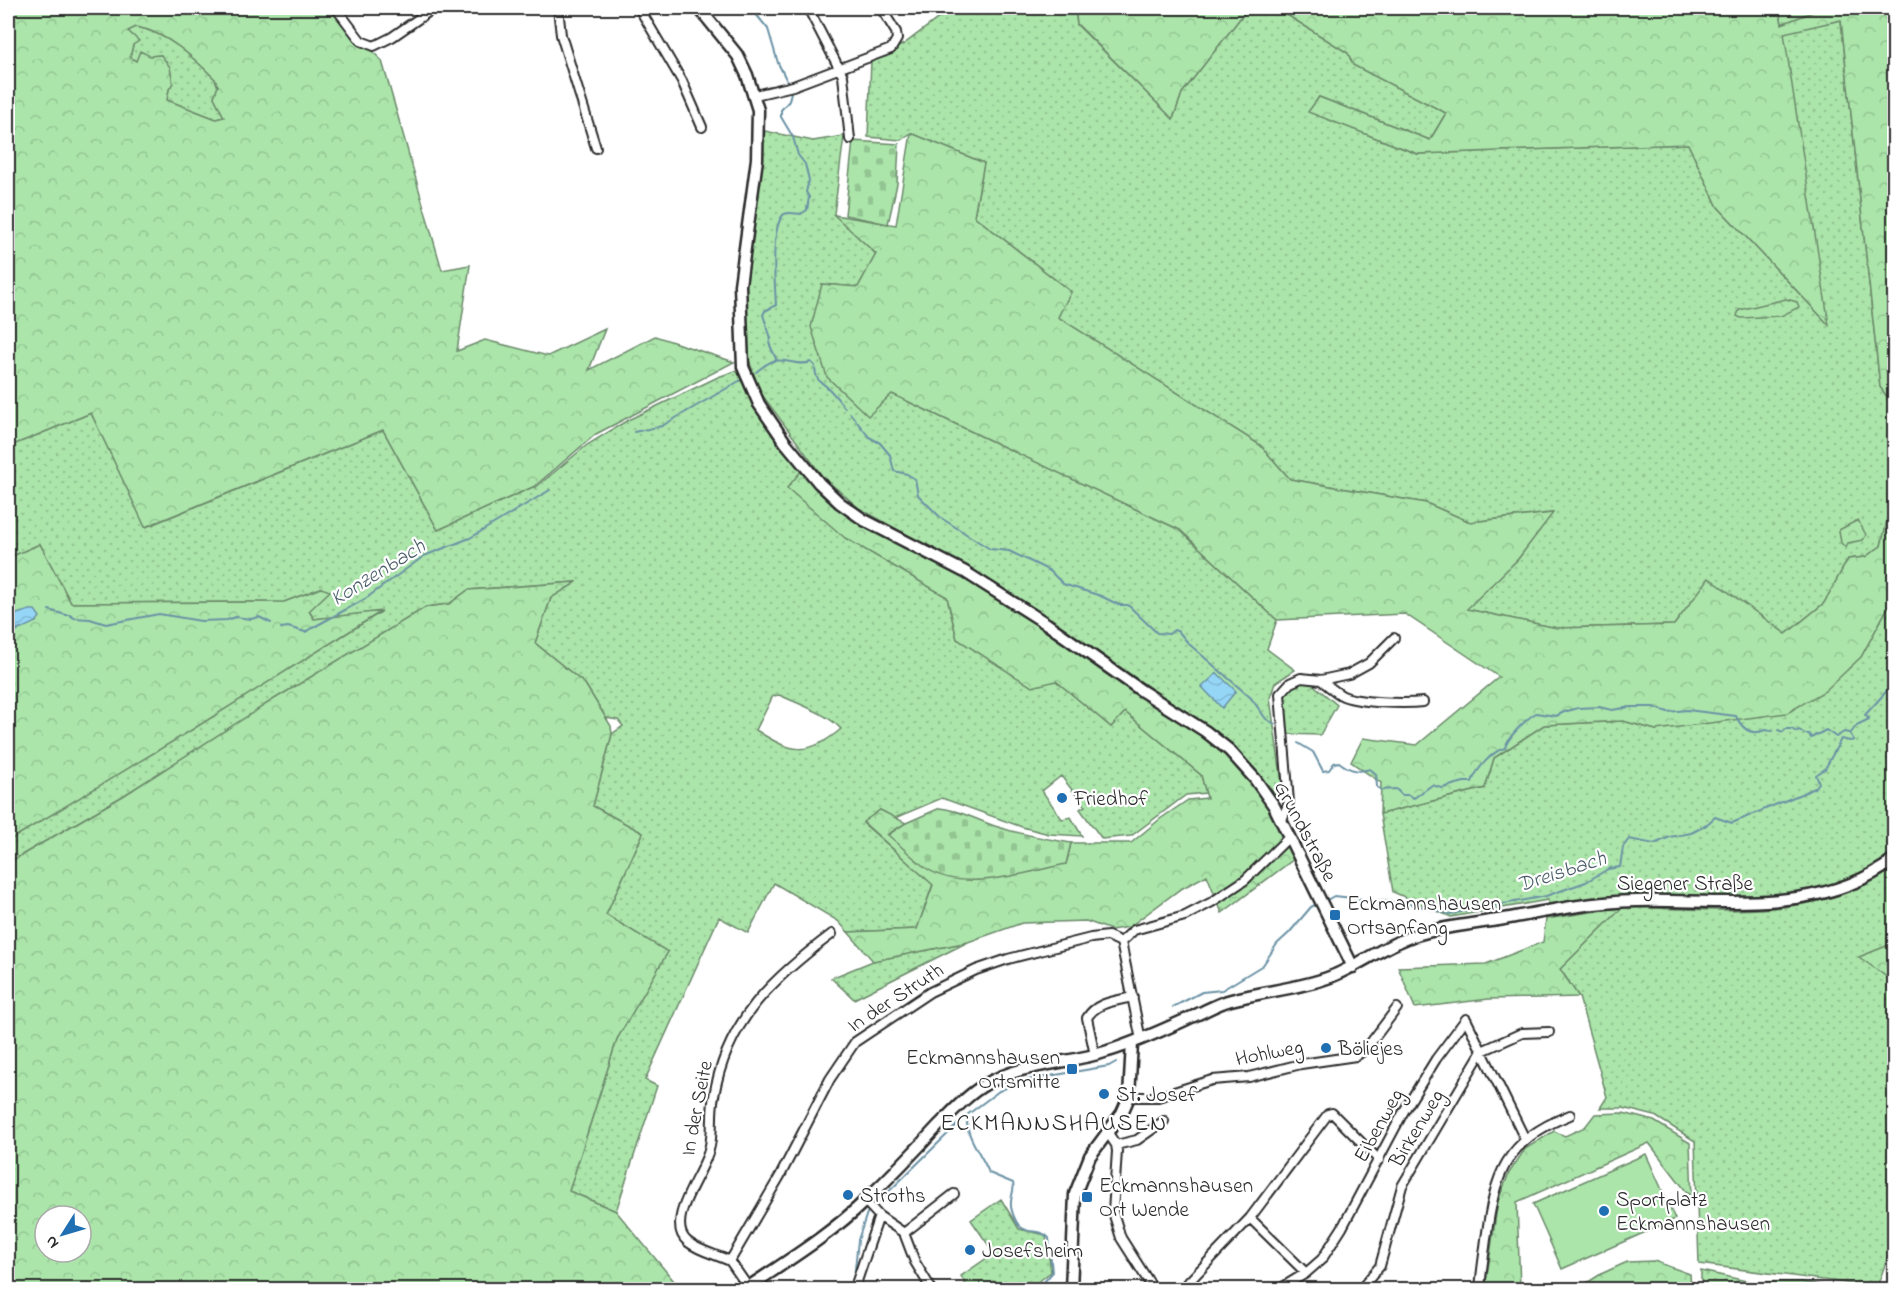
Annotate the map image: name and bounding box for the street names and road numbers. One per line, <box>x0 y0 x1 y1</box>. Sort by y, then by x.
street label: Grundstraße <box>1265 776 1344 888</box>
street label: Siegener Straße <box>1617 870 1754 902</box>
street label: In der Struth <box>842 956 950 1041</box>
street label: Hohlweg <box>1233 1033 1306 1077</box>
street label: In der Seite <box>674 1058 722 1159</box>
street label: Eibenweg <box>1347 1084 1414 1169</box>
street label: Birkenweg <box>1382 1084 1454 1176</box>

